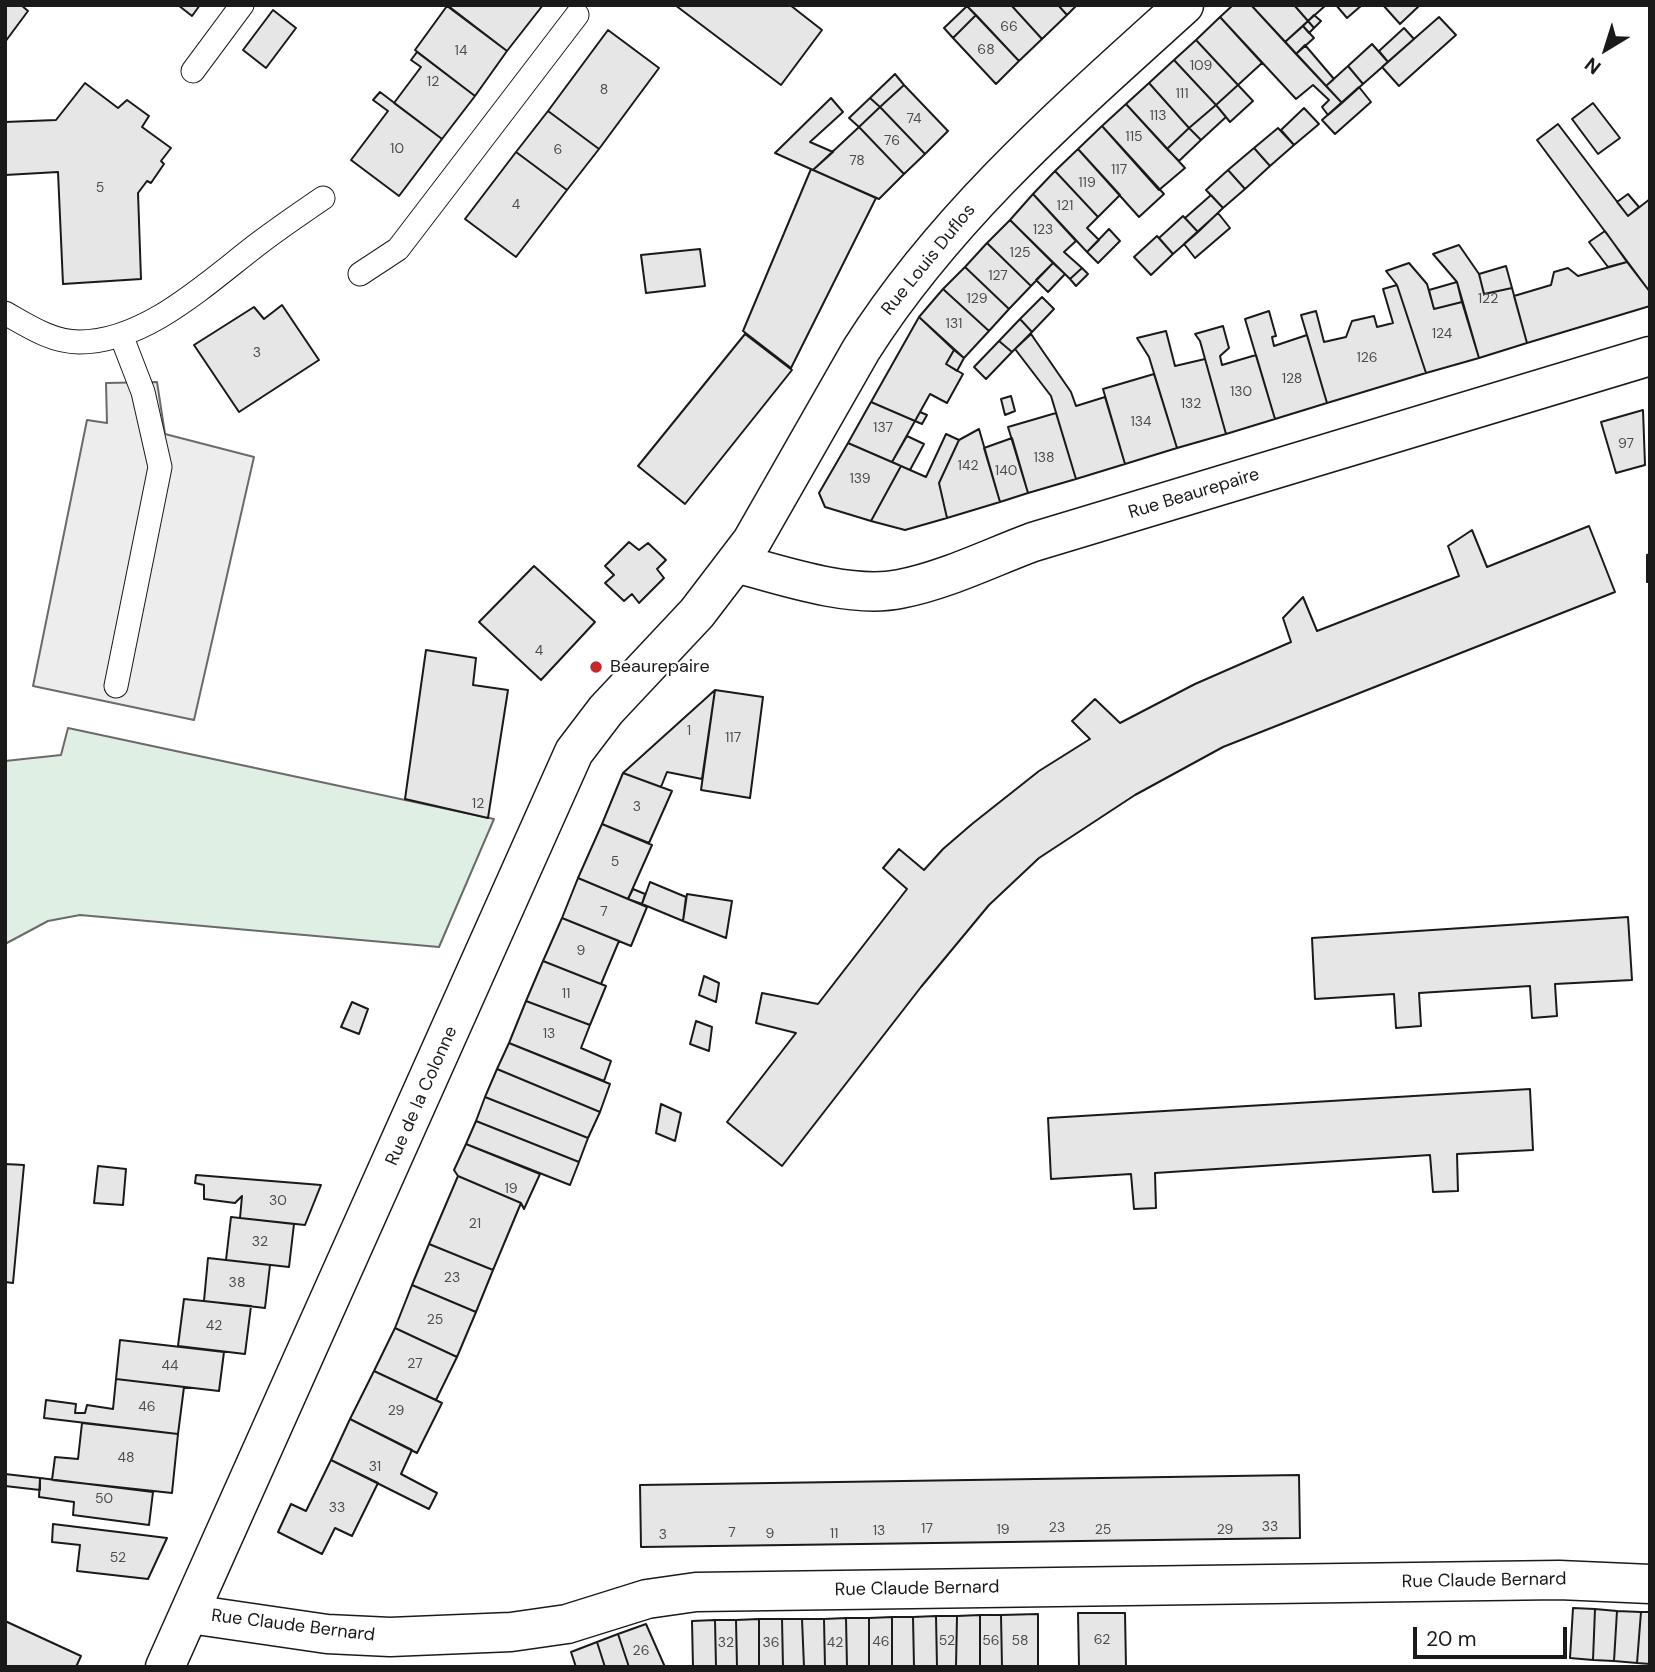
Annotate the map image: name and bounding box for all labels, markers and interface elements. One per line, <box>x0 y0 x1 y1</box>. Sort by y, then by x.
north arrow <box>1571 14 1641 84</box>
house number: 66 <box>1000 19 1018 35</box>
house number: 68 <box>977 42 995 58</box>
house number: 14 <box>455 43 467 59</box>
text: N <box>1580 52 1606 80</box>
house number: 109 <box>1190 58 1212 74</box>
house number: 12 <box>427 74 439 90</box>
house number: 8 <box>600 82 608 98</box>
house number: 111 <box>1175 86 1189 102</box>
house number: 113 <box>1149 108 1167 124</box>
house number: 74 <box>906 111 922 127</box>
house number: 115 <box>1125 129 1143 145</box>
house number: 76 <box>884 133 900 149</box>
house number: 10 <box>390 141 404 157</box>
house number: 6 <box>554 142 562 158</box>
house number: 78 <box>849 153 865 169</box>
house number: 117 <box>1111 162 1127 178</box>
house number: 119 <box>1078 175 1096 191</box>
house number: 5 <box>96 180 104 196</box>
house number: 4 <box>512 197 520 213</box>
house number: 121 <box>1057 198 1073 214</box>
street label: Rue Louis Duflos <box>878 200 980 320</box>
house number: 123 <box>1033 222 1053 238</box>
house number: 125 <box>1010 245 1030 261</box>
house number: 127 <box>988 268 1008 284</box>
house number: 129 <box>966 291 988 307</box>
house number: 122 <box>1478 291 1498 307</box>
house number: 131 <box>946 316 962 332</box>
house number: 124 <box>1432 326 1452 342</box>
house number: 3 <box>253 345 261 361</box>
house number: 126 <box>1356 350 1378 366</box>
house number: 128 <box>1282 371 1302 387</box>
house number: 130 <box>1230 384 1252 400</box>
house number: 132 <box>1181 396 1201 412</box>
house number: 134 <box>1130 414 1152 430</box>
house number: 137 <box>873 420 893 436</box>
house number: 97 <box>1618 436 1634 452</box>
house number: 138 <box>1033 450 1055 466</box>
house number: 142 <box>958 458 978 474</box>
house number: 140 <box>995 463 1017 479</box>
street label: Rue Beaurepaire <box>1126 464 1262 524</box>
house number: 139 <box>849 471 871 487</box>
house number: 4 <box>535 643 543 659</box>
place label: Beaurepaire <box>610 656 710 678</box>
marker: Beaurepaire <box>588 659 604 675</box>
house number: 1 <box>687 723 691 739</box>
house number: 117 <box>725 730 741 746</box>
house number: 12 <box>472 796 484 812</box>
house number: 3 <box>633 799 641 815</box>
house number: 5 <box>611 854 619 870</box>
house number: 7 <box>600 904 608 920</box>
house number: 9 <box>577 943 585 959</box>
house number: 11 <box>562 986 570 1002</box>
street label: Rue de la Colonne <box>382 1023 462 1169</box>
house number: 13 <box>543 1026 555 1042</box>
house number: 19 <box>504 1181 518 1197</box>
house number: 30 <box>269 1193 287 1209</box>
house number: 21 <box>469 1216 481 1232</box>
house number: 32 <box>252 1234 268 1250</box>
house number: 23 <box>444 1270 460 1286</box>
house number: 38 <box>229 1275 245 1291</box>
house number: 25 <box>427 1312 443 1328</box>
house number: 42 <box>206 1318 222 1334</box>
house number: 27 <box>407 1356 423 1372</box>
house number: 44 <box>162 1358 178 1374</box>
house number: 46 <box>138 1399 156 1415</box>
house number: 29 <box>388 1403 404 1419</box>
house number: 48 <box>117 1450 135 1466</box>
house number: 31 <box>369 1459 381 1475</box>
house number: 50 <box>95 1491 113 1507</box>
house number: 33 <box>329 1500 345 1516</box>
house number: 33 <box>1262 1519 1278 1535</box>
house number: 23 <box>1049 1520 1065 1536</box>
house number: 17 <box>921 1521 933 1537</box>
house number: 19 <box>996 1522 1010 1538</box>
house number: 25 <box>1095 1522 1111 1538</box>
house number: 29 <box>1217 1522 1233 1538</box>
house number: 13 <box>873 1523 885 1539</box>
house number: 7 <box>728 1525 736 1541</box>
house number: 9 <box>766 1526 774 1542</box>
house number: 11 <box>830 1526 838 1542</box>
house number: 3 <box>659 1527 667 1543</box>
house number: 52 <box>110 1550 126 1566</box>
street label: Rue Claude Bernard <box>1401 1569 1567 1593</box>
street label: Rue Claude Bernard <box>834 1577 1000 1601</box>
street label: Rue Claude Bernard <box>210 1605 376 1647</box>
scale bar <box>1417 1612 1571 1656</box>
text: 20 m <box>1426 1625 1477 1653</box>
house number: 62 <box>1094 1632 1110 1648</box>
house number: 52 <box>939 1633 955 1649</box>
house number: 56 <box>982 1633 1000 1649</box>
house number: 58 <box>1011 1633 1029 1649</box>
house number: 46 <box>872 1634 890 1650</box>
house number: 32 <box>718 1635 734 1651</box>
house number: 36 <box>762 1635 780 1651</box>
house number: 42 <box>827 1635 843 1651</box>
house number: 26 <box>633 1643 649 1659</box>

